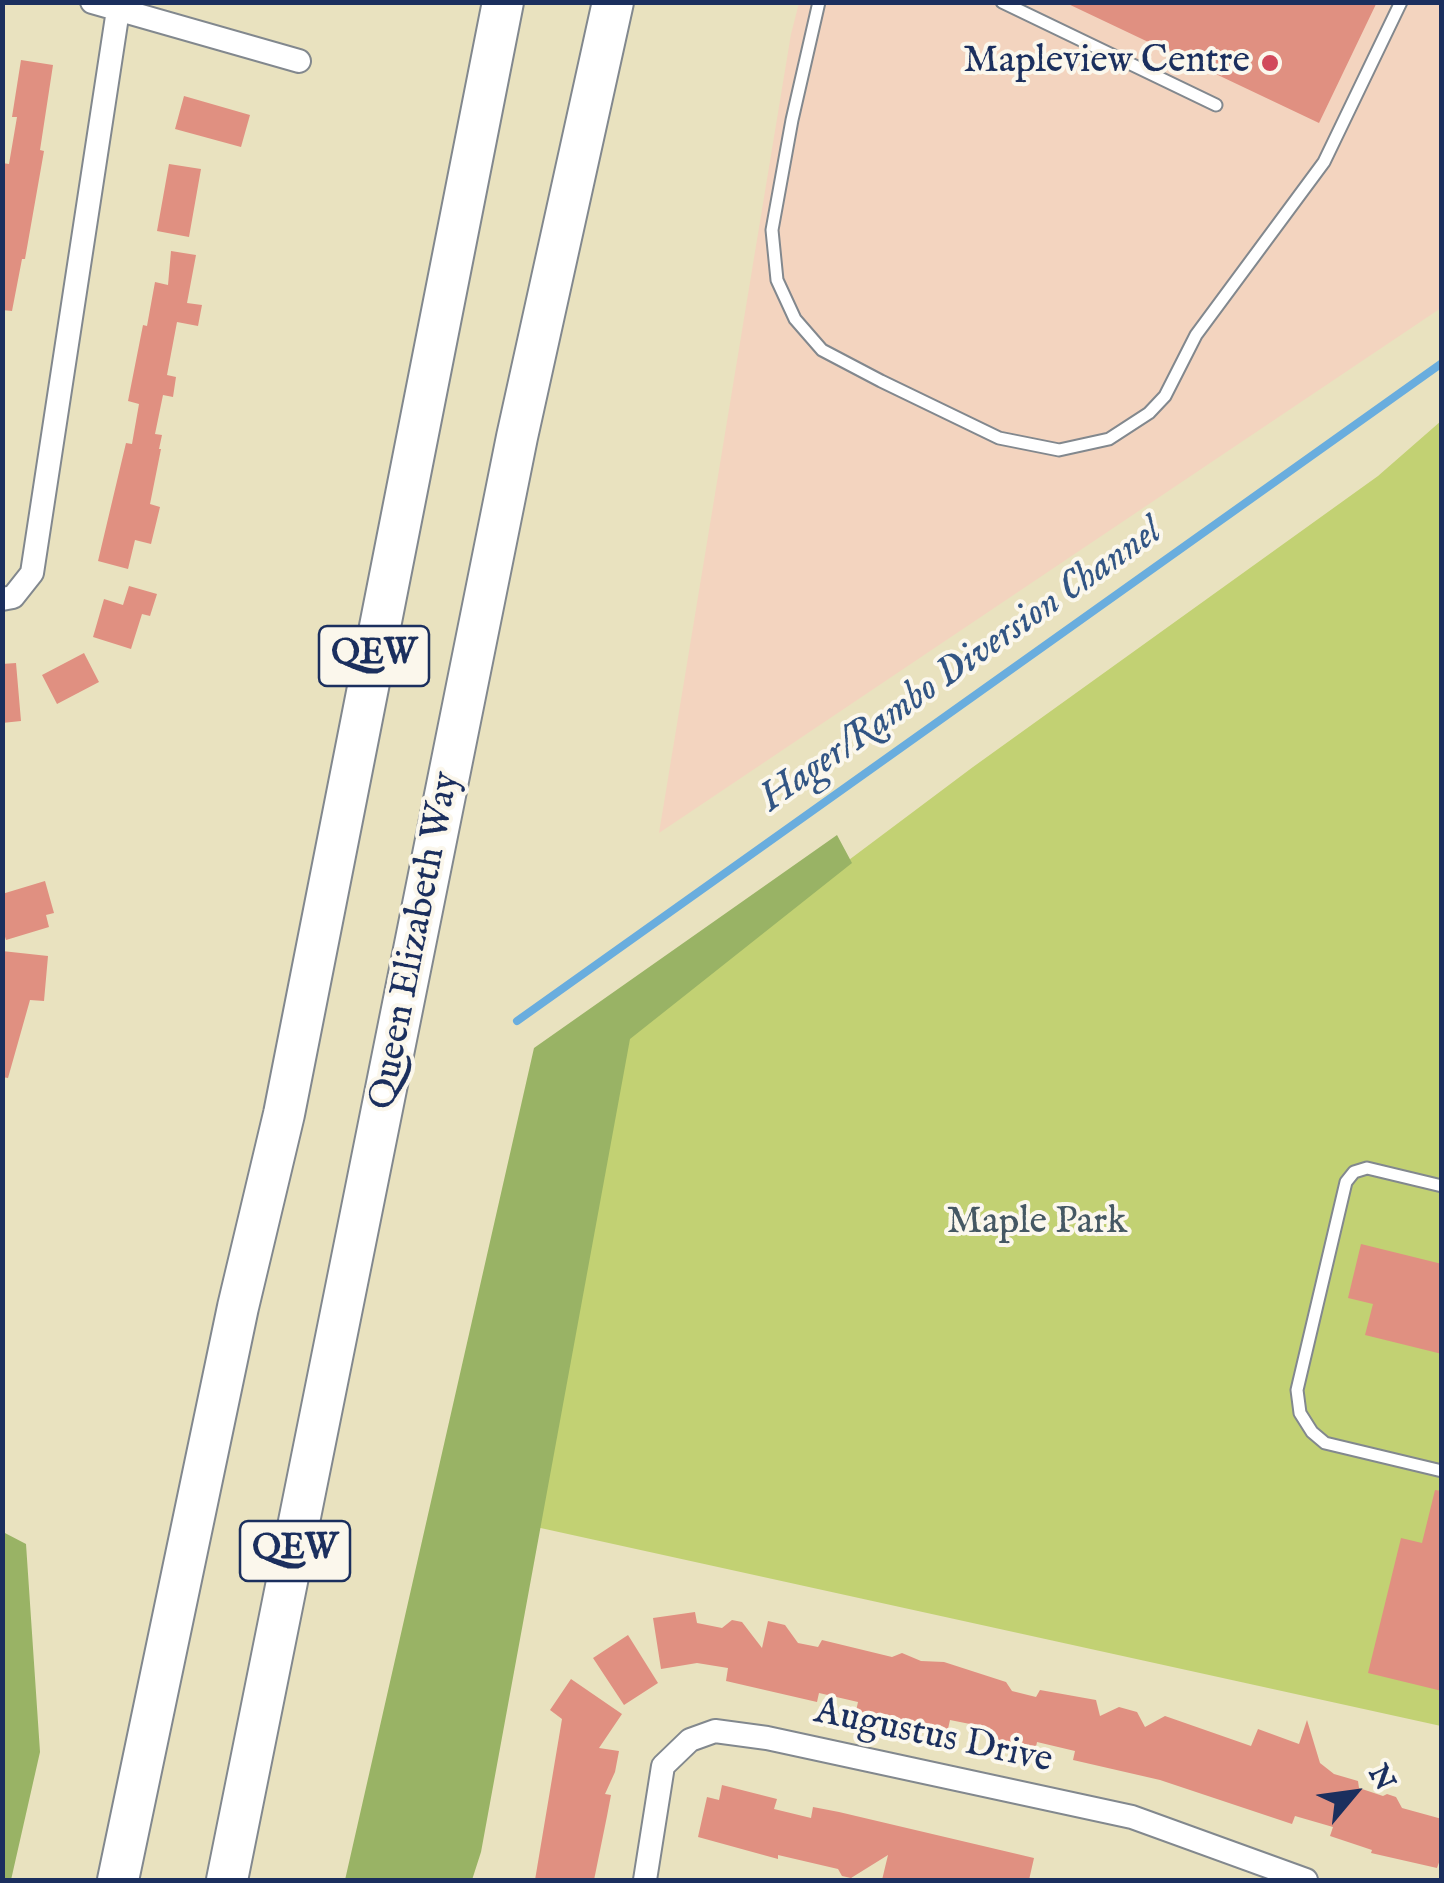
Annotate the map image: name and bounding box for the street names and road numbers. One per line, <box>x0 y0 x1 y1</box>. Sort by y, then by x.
road number: QEW <box>319 626 429 686</box>
street label: Queen Elizabeth Way <box>362 768 472 1114</box>
road number: QEW <box>240 1521 350 1581</box>
street label: Augustus Drive <box>810 1691 1056 1785</box>

